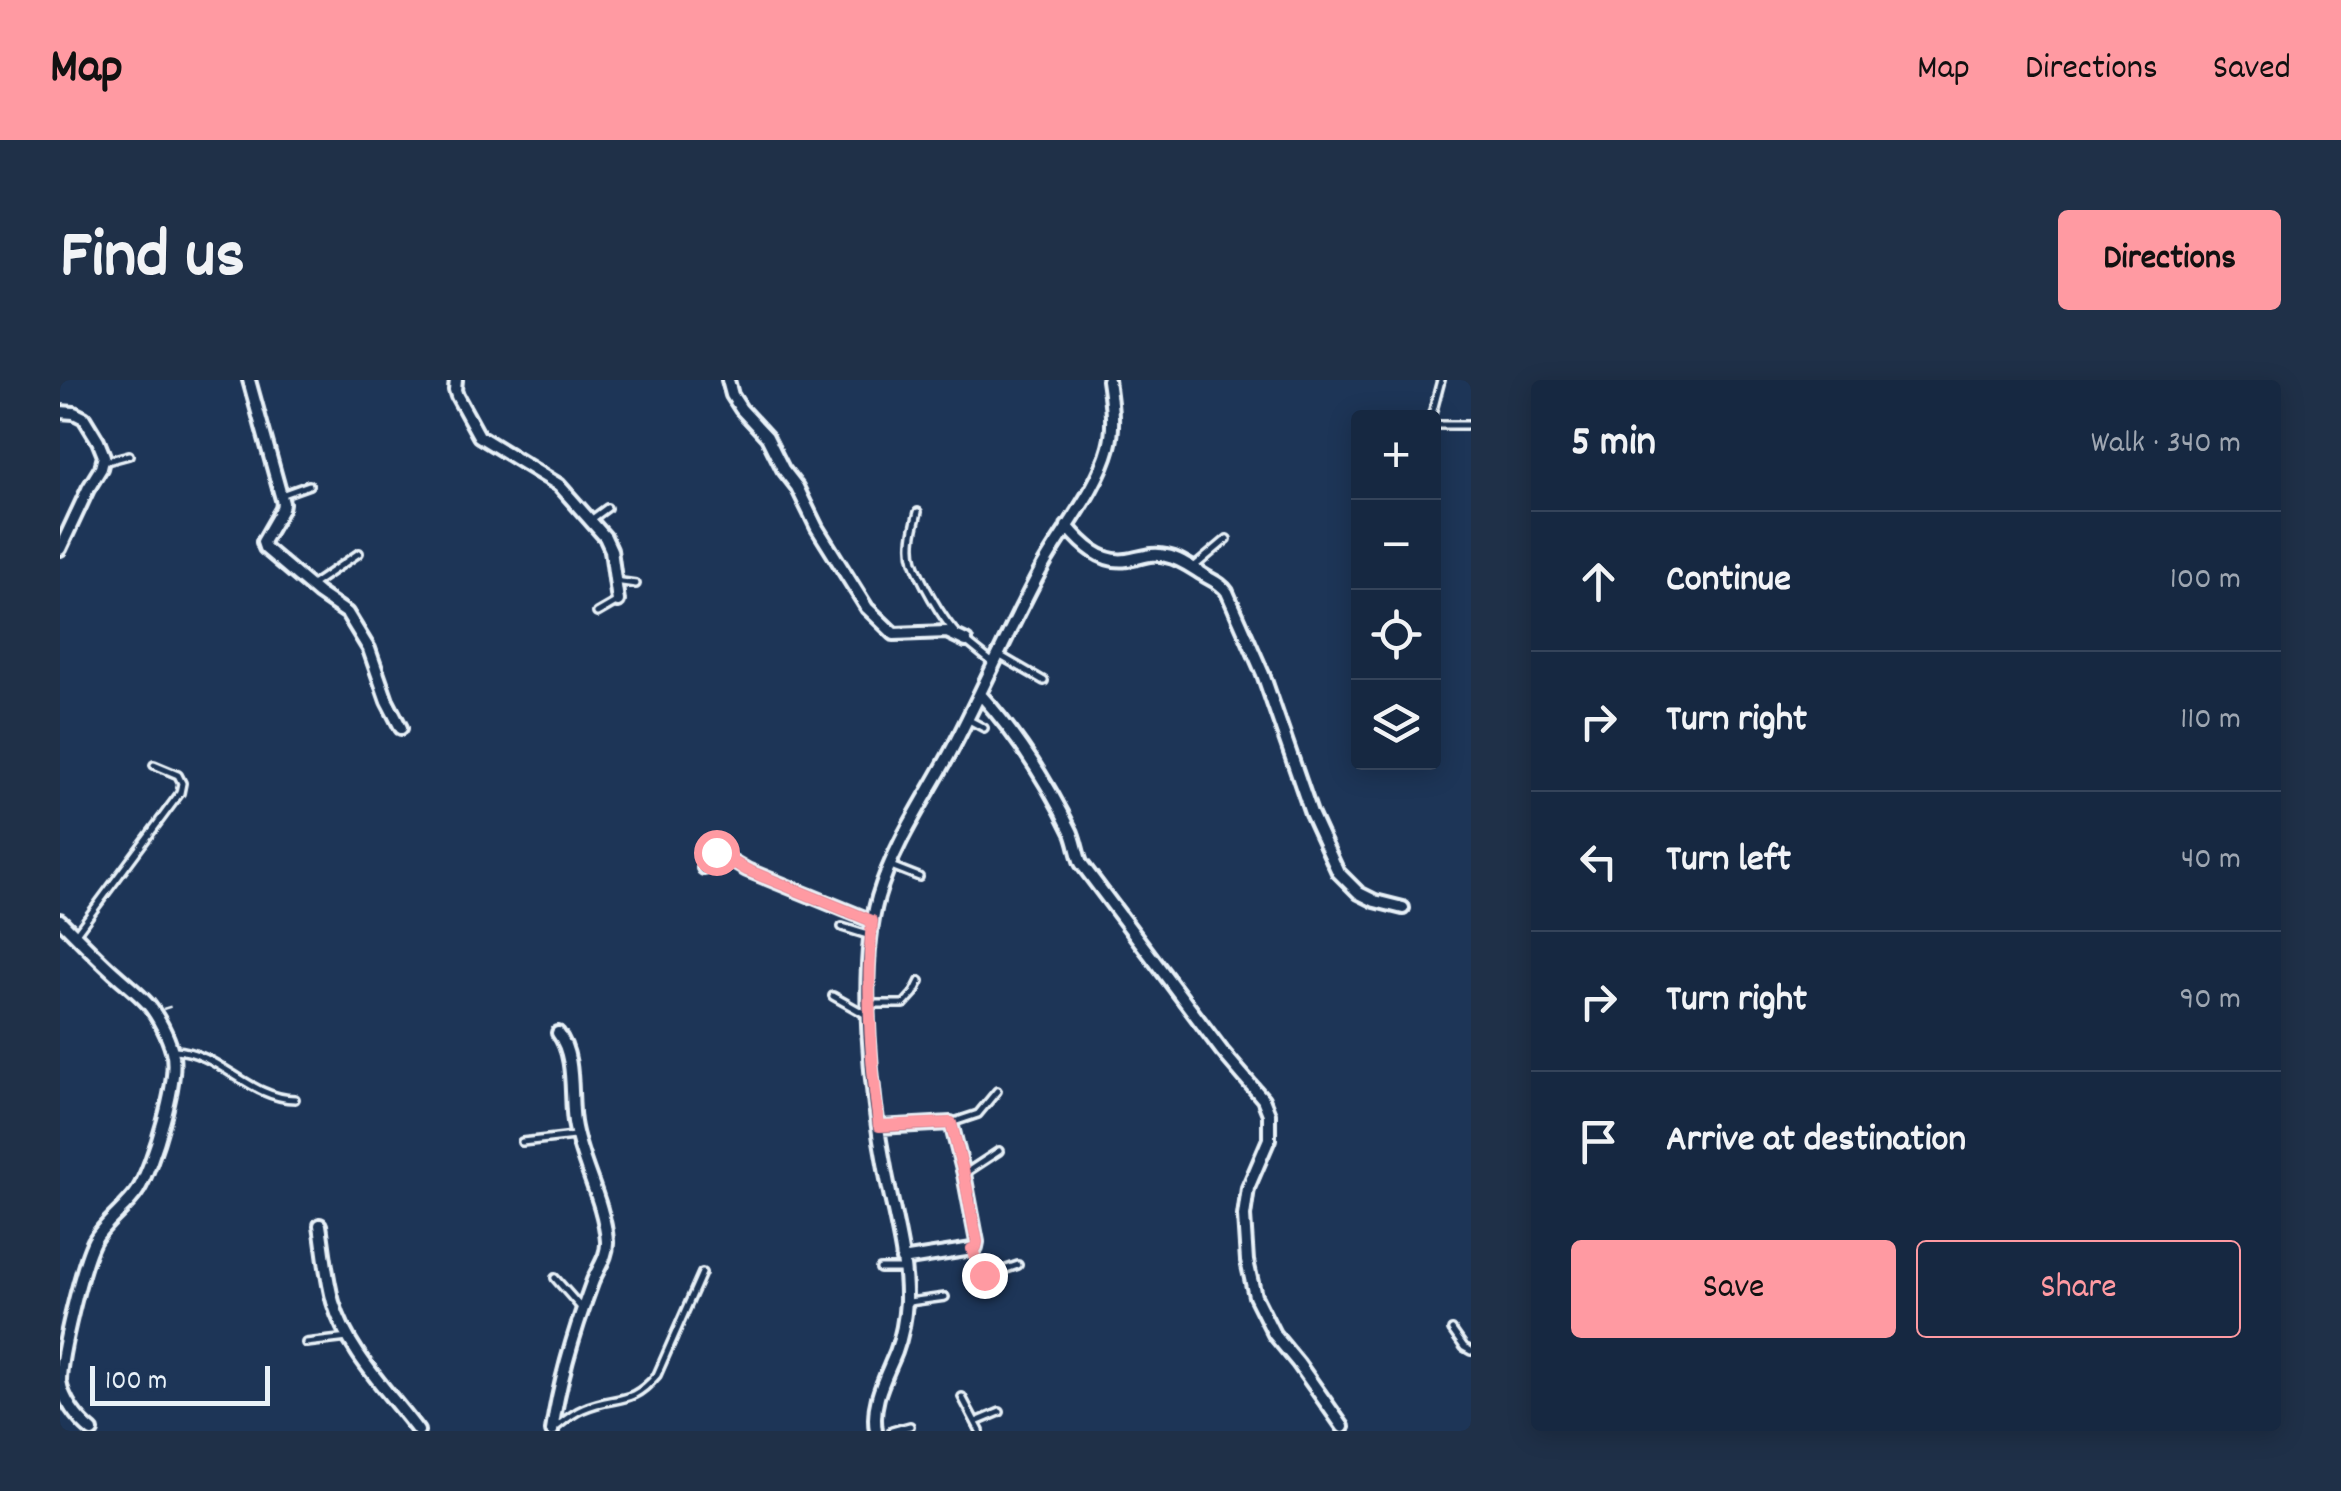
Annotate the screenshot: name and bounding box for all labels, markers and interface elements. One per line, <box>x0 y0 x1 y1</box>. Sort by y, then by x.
text: Map <box>50 36 123 105</box>
text: Map <box>1917 45 1970 95</box>
text: Directions <box>2025 45 2158 95</box>
text: Saved <box>2213 45 2291 95</box>
text: Find us <box>60 210 245 310</box>
button: Directions <box>2058 210 2281 310</box>
map controls <box>1351 410 1441 770</box>
button: + <box>1351 410 1441 500</box>
text: 5 min <box>1571 415 1656 475</box>
text: Walk · 340 m <box>2091 422 2241 468</box>
button: − <box>1351 500 1441 590</box>
icon: ahead <box>1571 554 1626 609</box>
text: Continue <box>1666 554 1791 609</box>
text: 100 m <box>2170 558 2241 604</box>
button: locate <box>1351 590 1441 680</box>
button: layers <box>1351 680 1441 770</box>
icon: right <box>1571 694 1626 749</box>
text: Turn right <box>1666 694 1807 749</box>
text: 110 m <box>2180 698 2241 744</box>
route start <box>694 830 740 876</box>
icon: left <box>1571 834 1626 889</box>
text: Turn left <box>1666 834 1791 889</box>
text: 40 m <box>2181 838 2241 884</box>
icon: right <box>1571 974 1626 1029</box>
text: Turn right <box>1666 974 1807 1029</box>
text: 90 m <box>2180 978 2241 1024</box>
icon: arrive <box>1571 1114 1626 1169</box>
text: Arrive at destination <box>1666 1114 1966 1169</box>
button: Save <box>1571 1240 1896 1338</box>
button: Share <box>1916 1240 2241 1338</box>
route end <box>962 1253 1008 1299</box>
scale bar <box>90 1361 270 1406</box>
text: 100 m <box>105 1363 167 1403</box>

